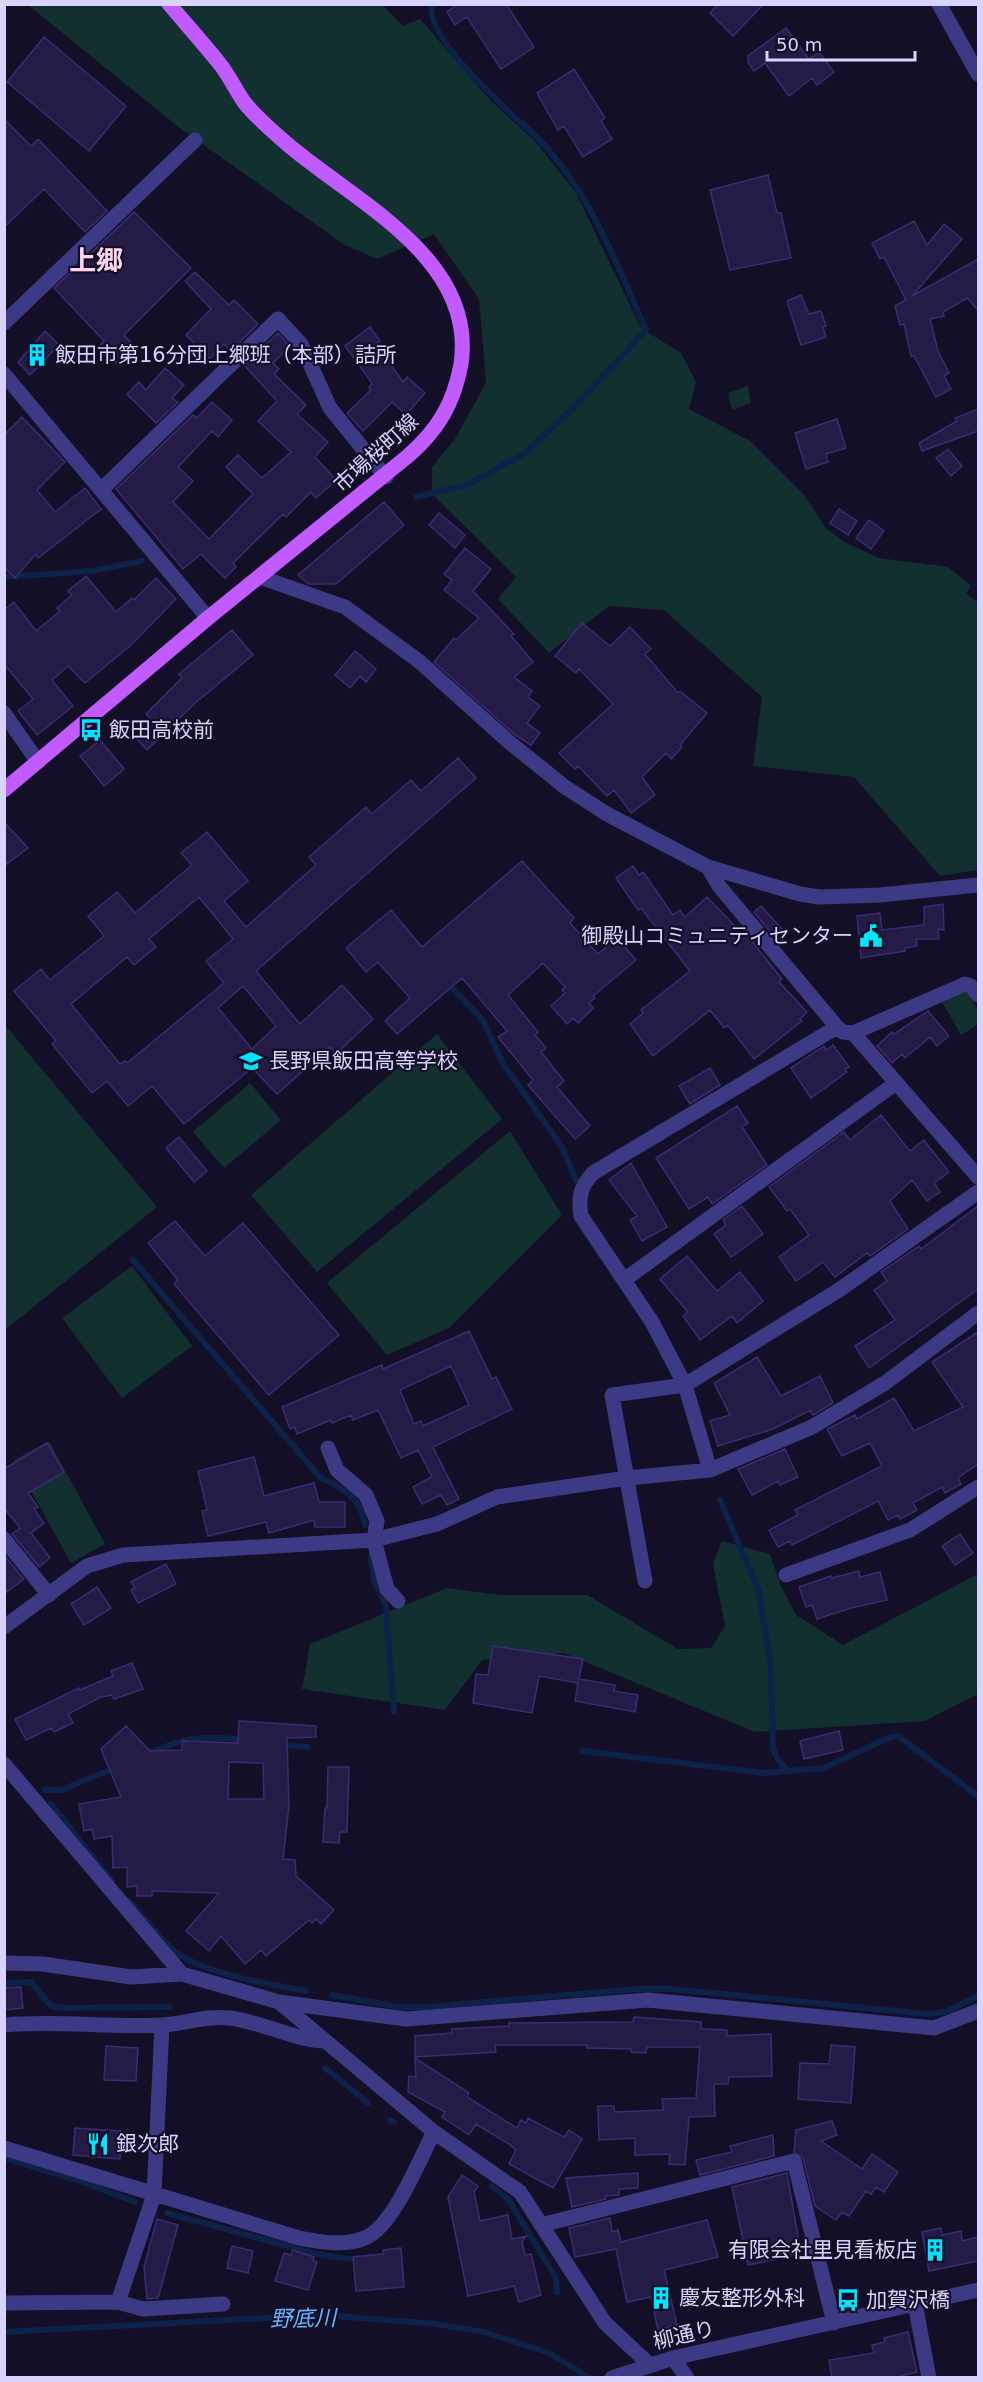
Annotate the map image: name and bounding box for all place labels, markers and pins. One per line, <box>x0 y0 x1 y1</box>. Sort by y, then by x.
building icon: 飯田市第16分団上郷班（本部）詰所 <box>24 342 50 368</box>
place label: 飯田市第16分団上郷班（本部）詰所 <box>55 343 397 367</box>
bus stop icon: 飯田高校前 <box>78 717 104 743</box>
place label: 飯田高校前 <box>109 718 214 742</box>
public building icon: 御殿山コミュニティセンター <box>858 923 884 949</box>
place label: 御殿山コミュニティセンター <box>581 924 853 948</box>
school or university icon: 長野県飯田高等学校 <box>238 1048 264 1074</box>
place label: 長野県飯田高等学校 <box>269 1049 458 1073</box>
restaurant icon: 銀次郎 <box>85 2131 111 2157</box>
place label: 銀次郎 <box>116 2132 179 2156</box>
building icon: 有限会社里見看板店 <box>922 2237 948 2263</box>
place label: 有限会社里見看板店 <box>728 2238 917 2262</box>
building icon: 慶友整形外科 <box>648 2285 674 2311</box>
place label: 慶友整形外科 <box>679 2286 805 2310</box>
bus stop icon: 加賀沢橋 <box>835 2287 861 2313</box>
place label: 加賀沢橋 <box>866 2288 950 2312</box>

